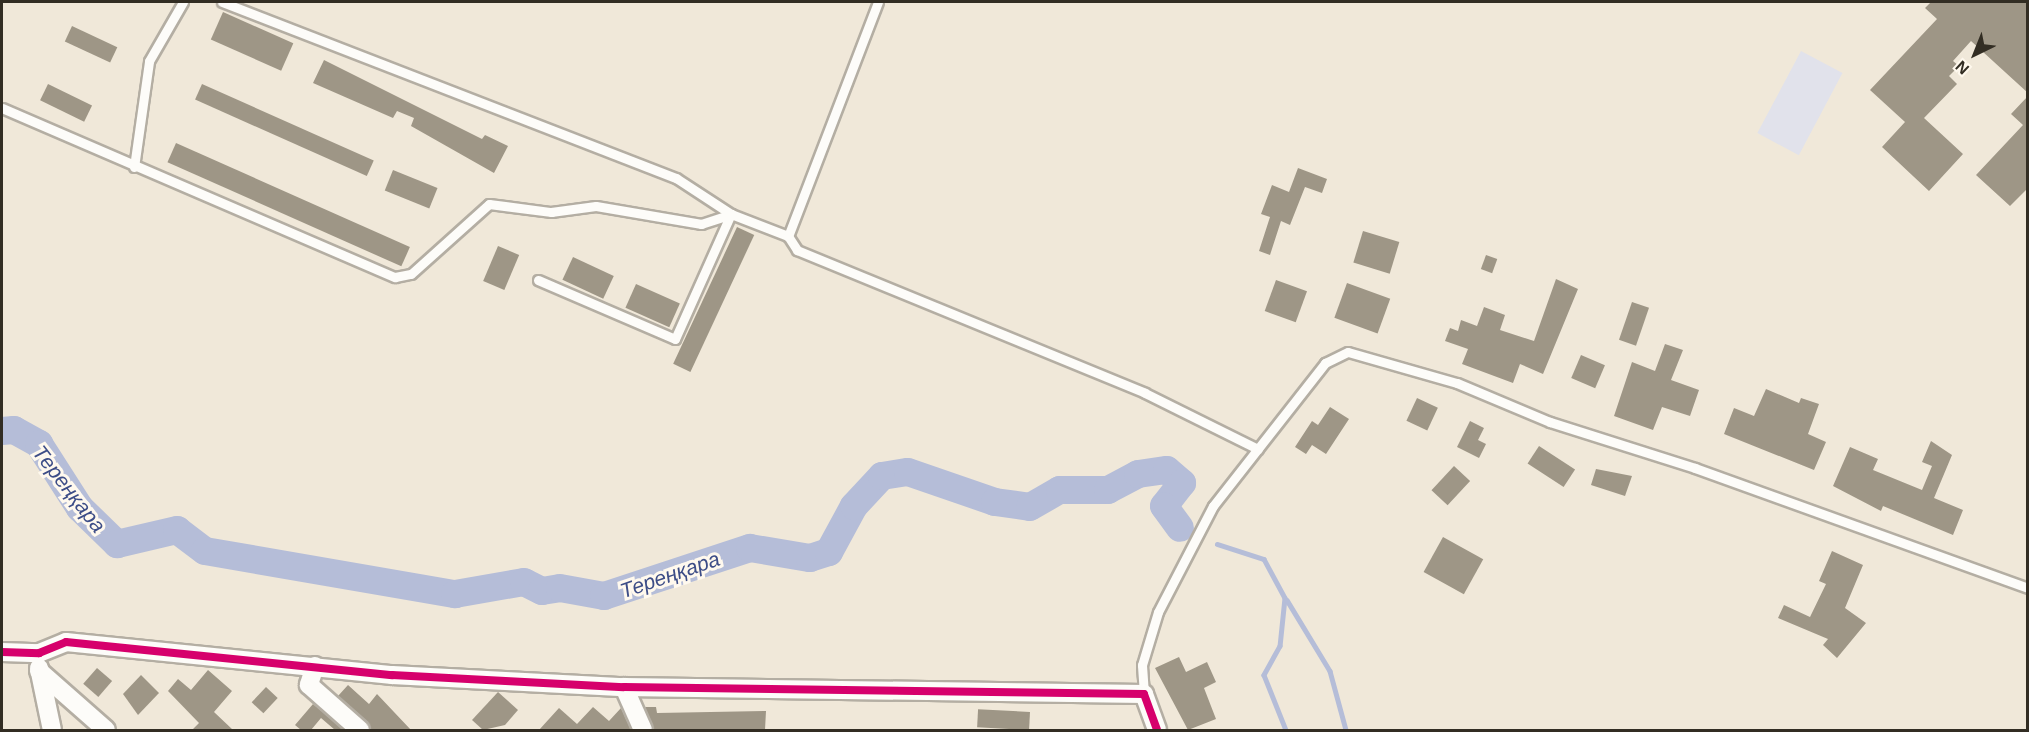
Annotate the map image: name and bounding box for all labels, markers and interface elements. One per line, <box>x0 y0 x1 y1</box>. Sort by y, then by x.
north arrow <box>1945 24 2005 84</box>
text: N <box>1952 57 1972 78</box>
water label: Тереңқара <box>27 440 111 538</box>
water label: Тереңқара <box>617 546 723 604</box>

